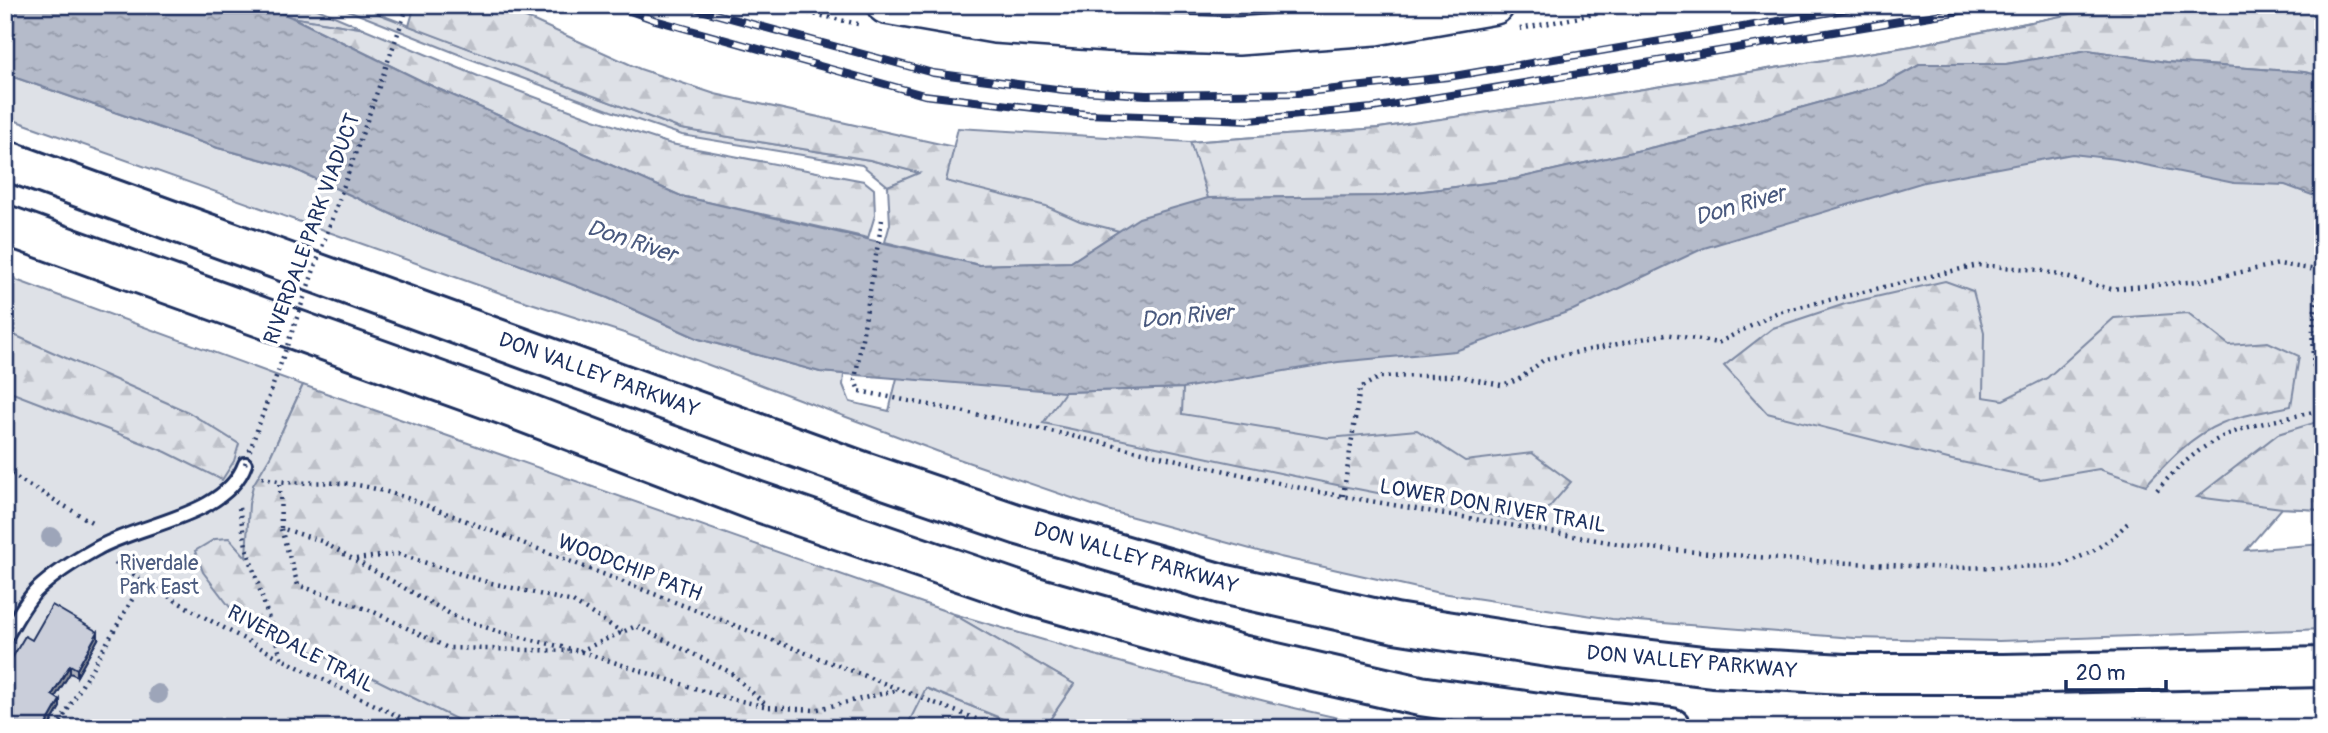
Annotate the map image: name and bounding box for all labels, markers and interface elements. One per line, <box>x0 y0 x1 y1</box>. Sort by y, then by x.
street label: RIVERDALE PARK VIADUCT <box>258 109 367 348</box>
water label: Don River <box>1692 178 1791 232</box>
water label: Don River <box>584 213 683 270</box>
water label: Don River <box>1140 297 1237 334</box>
street label: DON VALLEY PARKWAY <box>495 326 703 424</box>
street label: LOWER DON RIVER TRAIL <box>1378 473 1608 539</box>
street label: DON VALLEY PARKWAY <box>1031 516 1241 600</box>
street label: WOODCHIP PATH <box>554 528 706 608</box>
park label: Riverdale Park East <box>119 550 199 601</box>
street label: RIVERDALE TRAIL <box>223 599 379 699</box>
street label: DON VALLEY PARKWAY <box>1585 639 1799 685</box>
scale bar <box>2066 649 2165 693</box>
text: 20 m <box>2076 660 2125 687</box>

